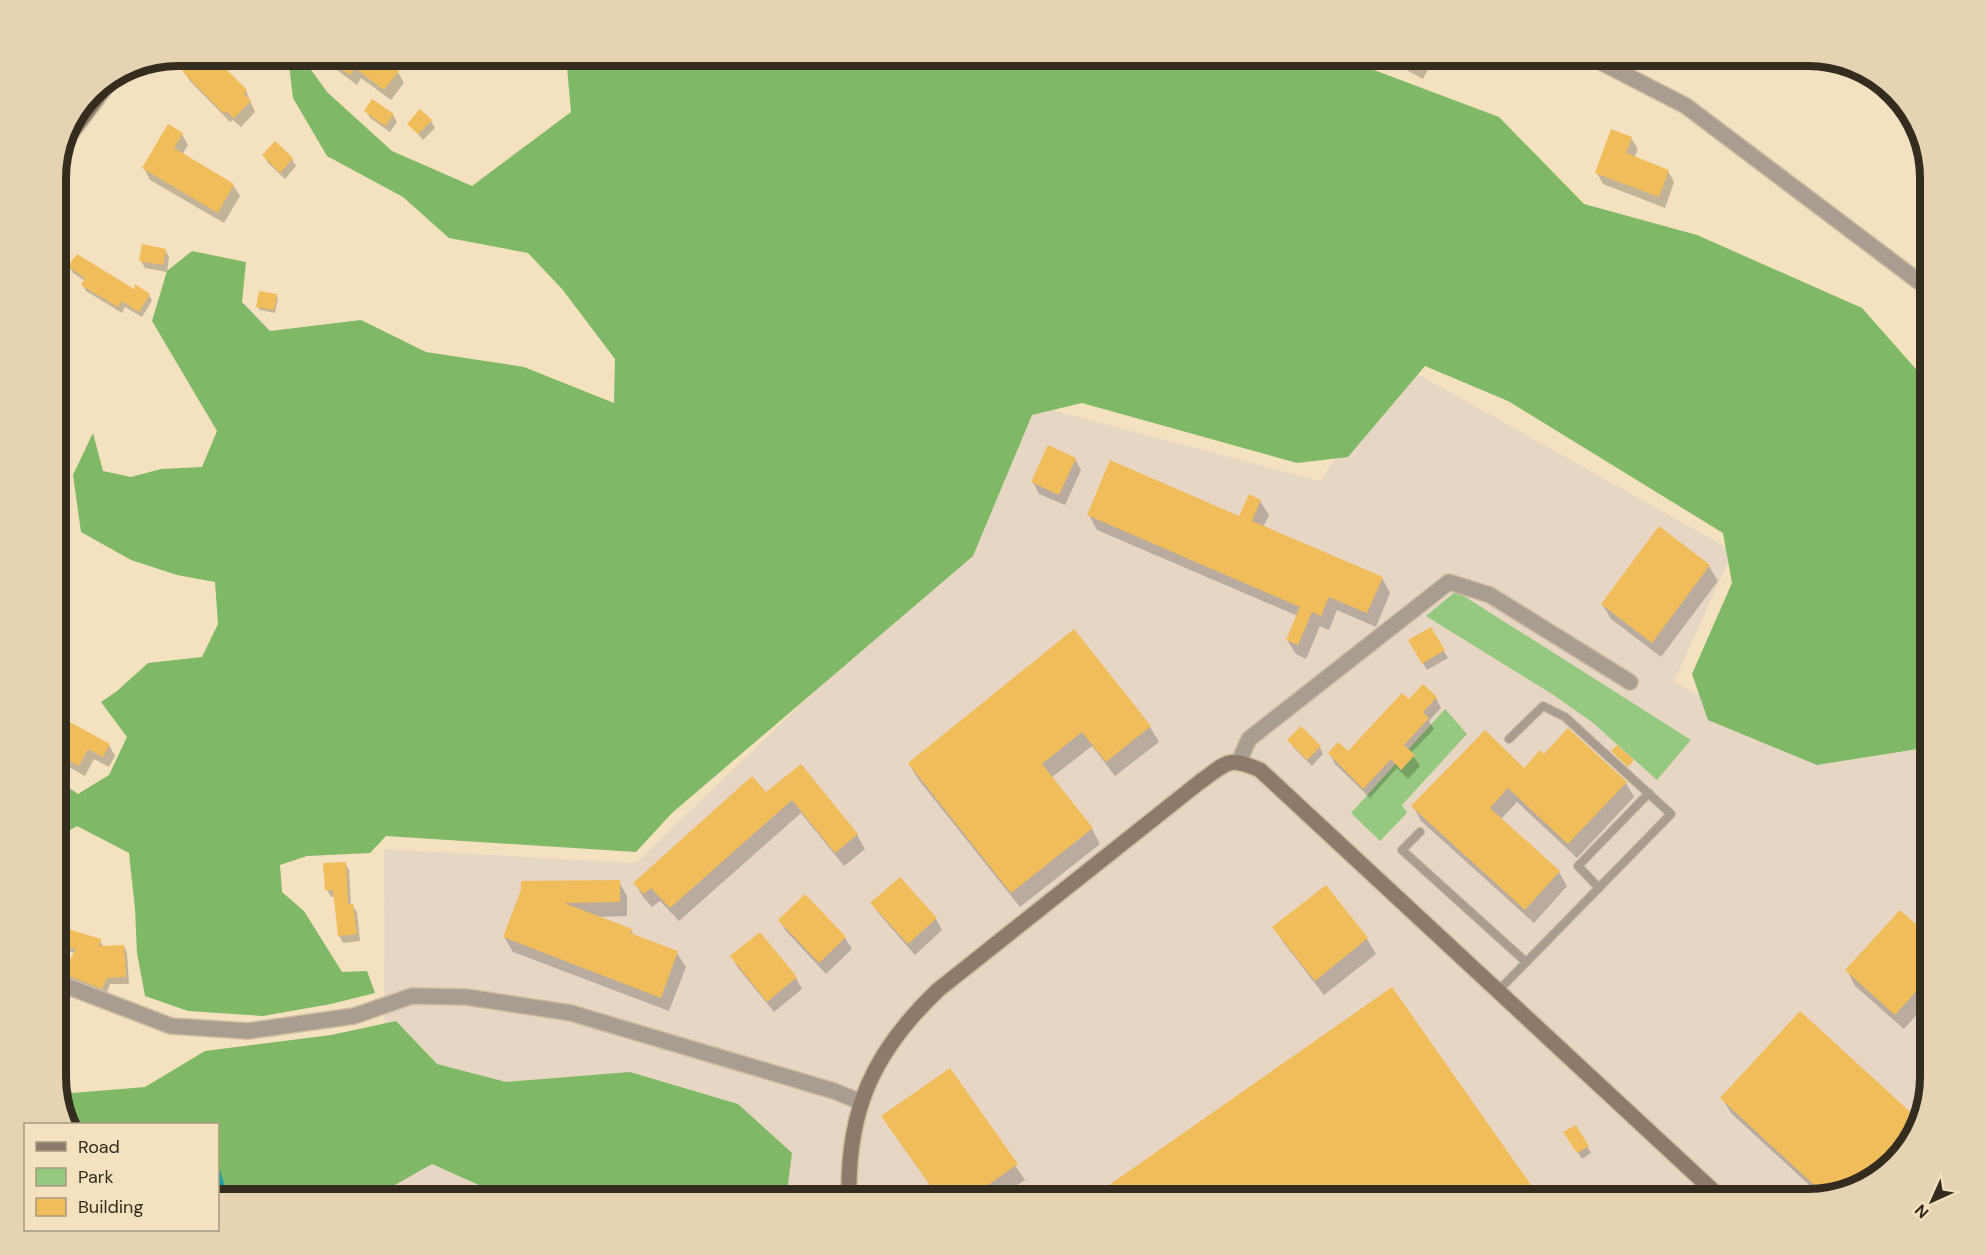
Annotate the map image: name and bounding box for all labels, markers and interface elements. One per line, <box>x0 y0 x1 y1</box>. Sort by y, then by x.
legend <box>24 1123 219 1231</box>
text: Road <box>78 1135 120 1159</box>
text: Park <box>78 1165 114 1189</box>
north arrow <box>1902 1171 1962 1231</box>
text: Building <box>78 1195 143 1219</box>
text: N <box>1910 1200 1933 1223</box>

